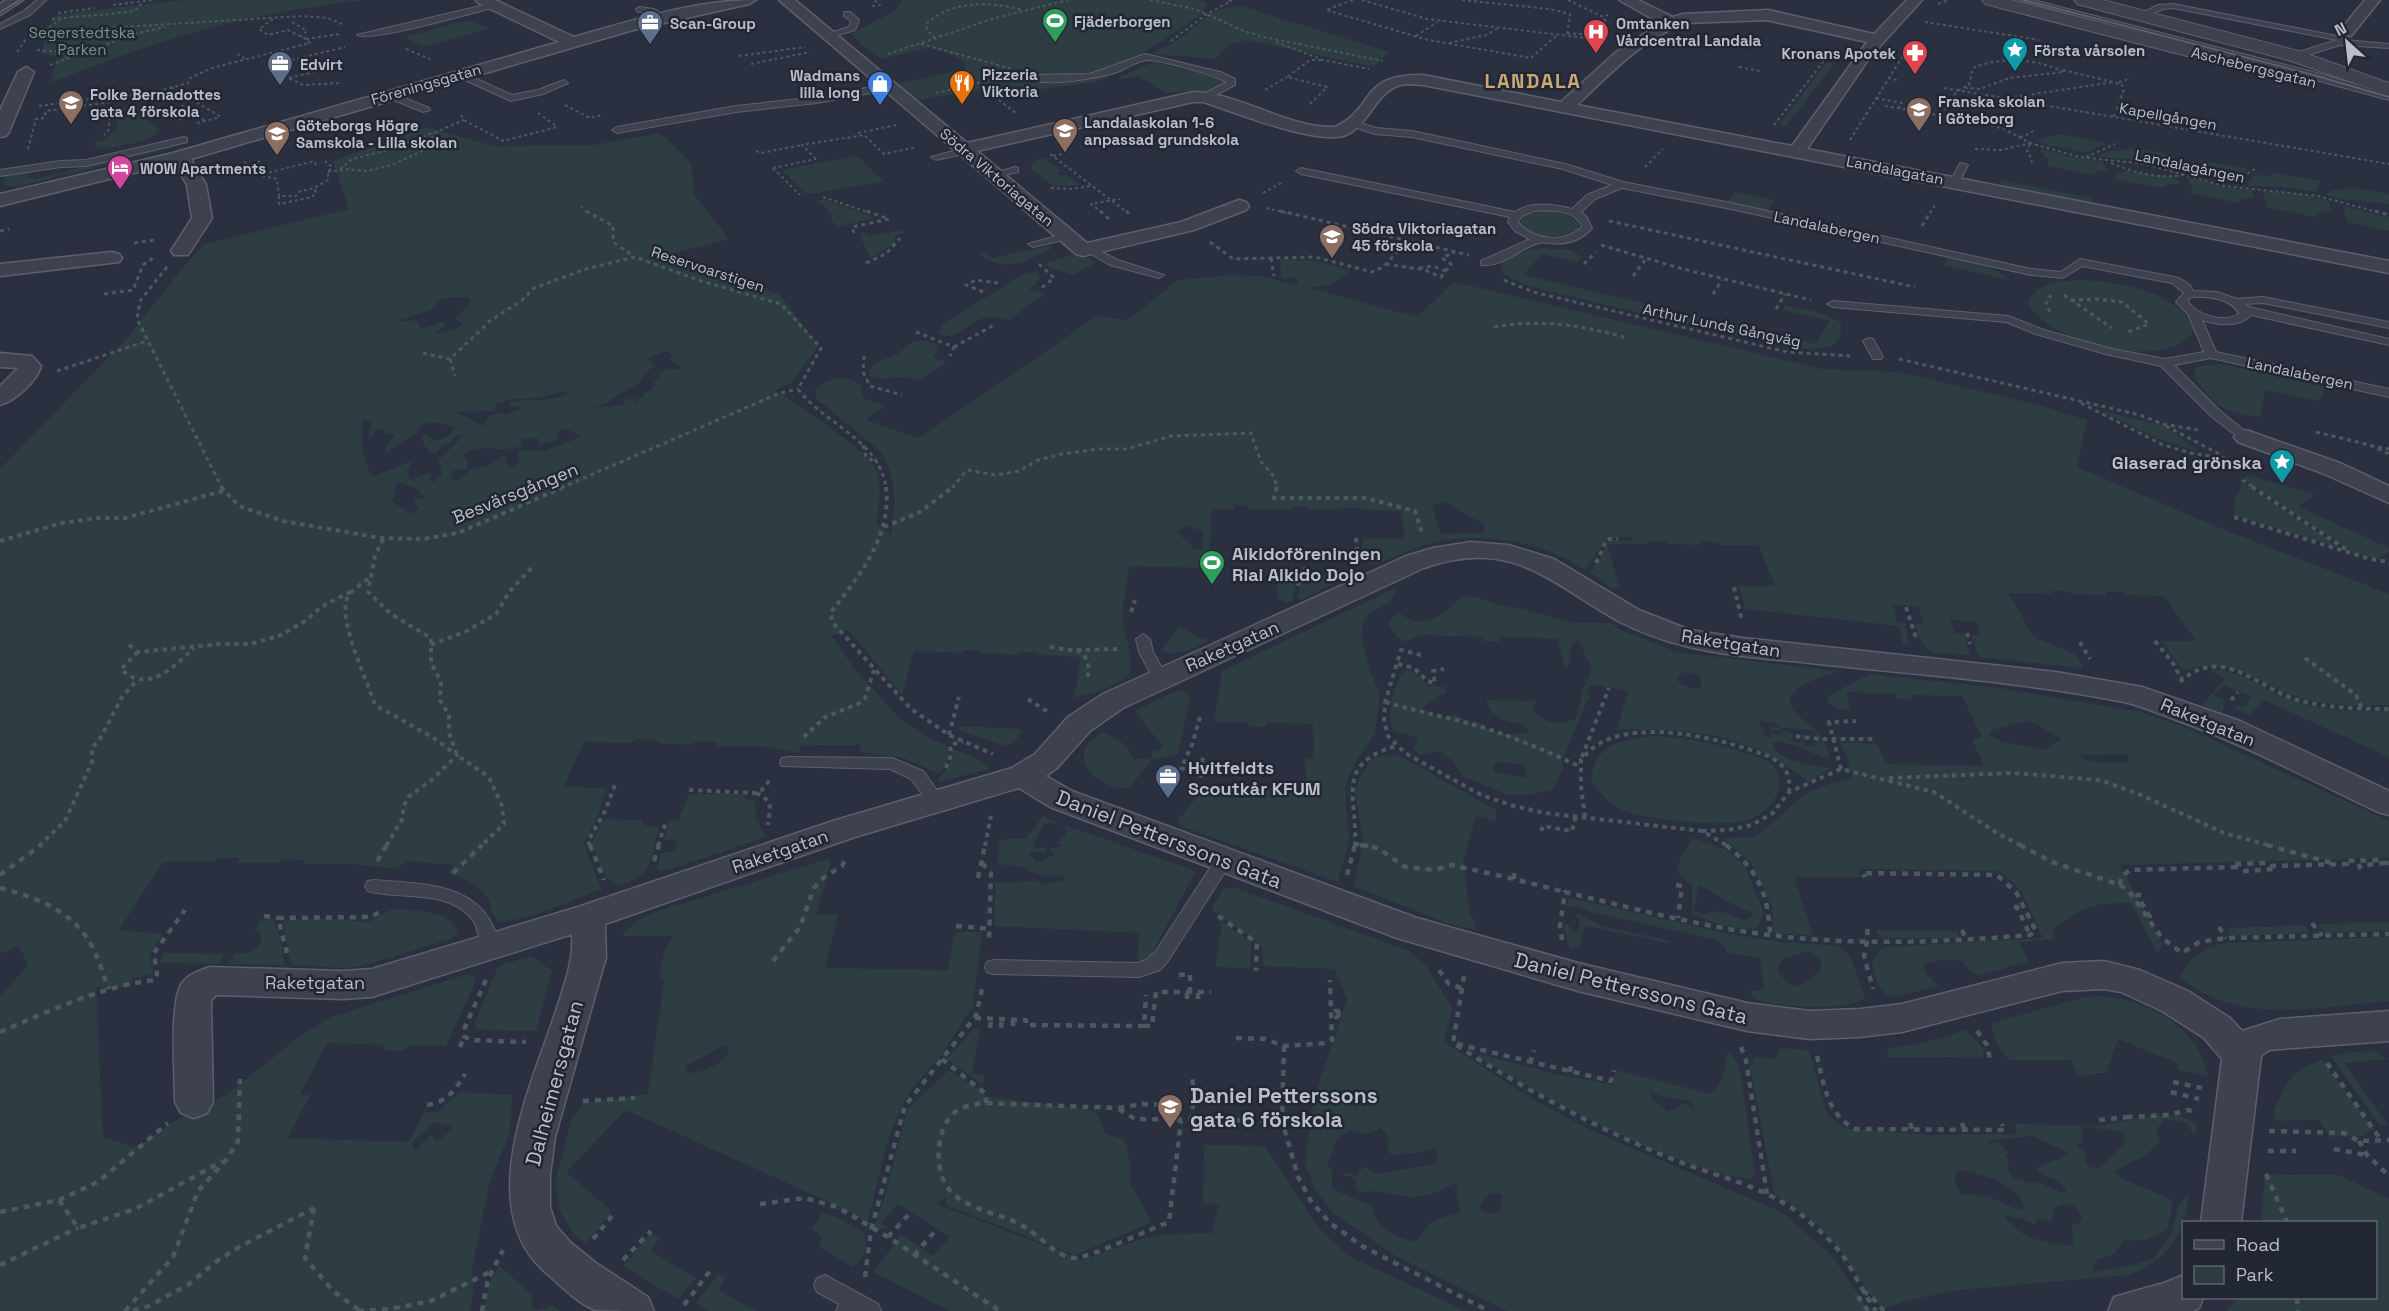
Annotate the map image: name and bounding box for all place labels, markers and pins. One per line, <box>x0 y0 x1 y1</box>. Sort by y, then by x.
sports icon: Fjäderborgen <box>1040 6 1070 44</box>
office icon: Scan-Group <box>635 8 665 46</box>
place label: Fjäderborgen <box>1074 12 1171 31</box>
place label: Scan-Group <box>670 14 756 33</box>
place label: Omtanken Vårdcentral Landala <box>1616 14 1762 50</box>
hospital icon: Omtanken Vårdcentral Landala <box>1581 17 1611 55</box>
place icon: Första vårsolen <box>2000 35 2030 73</box>
pharmacy icon: Kronans Apotek <box>1900 38 1930 76</box>
place label: Första vårsolen <box>2034 41 2145 60</box>
place label: Kronans Apotek <box>1781 44 1897 63</box>
office icon: Edvirt <box>265 49 295 87</box>
place label: Edvirt <box>300 55 343 74</box>
place label: Pizzeria Viktoria <box>982 65 1038 101</box>
place label: Wadmans lilla long <box>790 66 860 102</box>
restaurant icon: Pizzeria Viktoria <box>947 68 977 106</box>
shop icon: Wadmans lilla long <box>865 69 895 107</box>
place label: Folke Bernadottes gata 4 förskola <box>90 85 221 121</box>
school or university icon: Folke Bernadottes gata 4 förskola <box>56 88 86 126</box>
place label: Franska skolan i Göteborg <box>1938 92 2045 128</box>
school or university icon: Franska skolan i Göteborg <box>1904 95 1934 133</box>
place label: Landalaskolan 1-6 anpassad grundskola <box>1084 113 1239 149</box>
place label: Göteborgs Högre Samskola - Lilla skolan <box>296 116 457 152</box>
school or university icon: Landalaskolan 1-6 anpassad grundskola <box>1050 116 1080 154</box>
school or university icon: Göteborgs Högre Samskola - Lilla skolan <box>262 119 292 157</box>
hotel icon: WOW Apartments <box>105 153 135 191</box>
place label: WOW Apartments <box>140 159 266 178</box>
place label: Södra Viktoriagatan 45 förskola <box>1352 219 1496 255</box>
school or university icon: Södra Viktoriagatan 45 förskola <box>1317 222 1347 260</box>
place icon: Glaserad grönska <box>2267 447 2297 485</box>
place label: Glaserad grönska <box>2112 451 2263 474</box>
place label: Aikidoföreningen Riai Aikido Dojo <box>1232 542 1381 586</box>
sports icon: Aikidoföreningen Riai Aikido Dojo <box>1197 548 1227 586</box>
place label: Hvitfeldts Scoutkår KFUM <box>1188 756 1321 800</box>
office icon: Hvitfeldts Scoutkår KFUM <box>1153 762 1183 800</box>
place label: Daniel Petterssons gata 6 förskola <box>1190 1082 1378 1133</box>
school or university icon: Daniel Petterssons gata 6 förskola <box>1155 1092 1185 1130</box>

